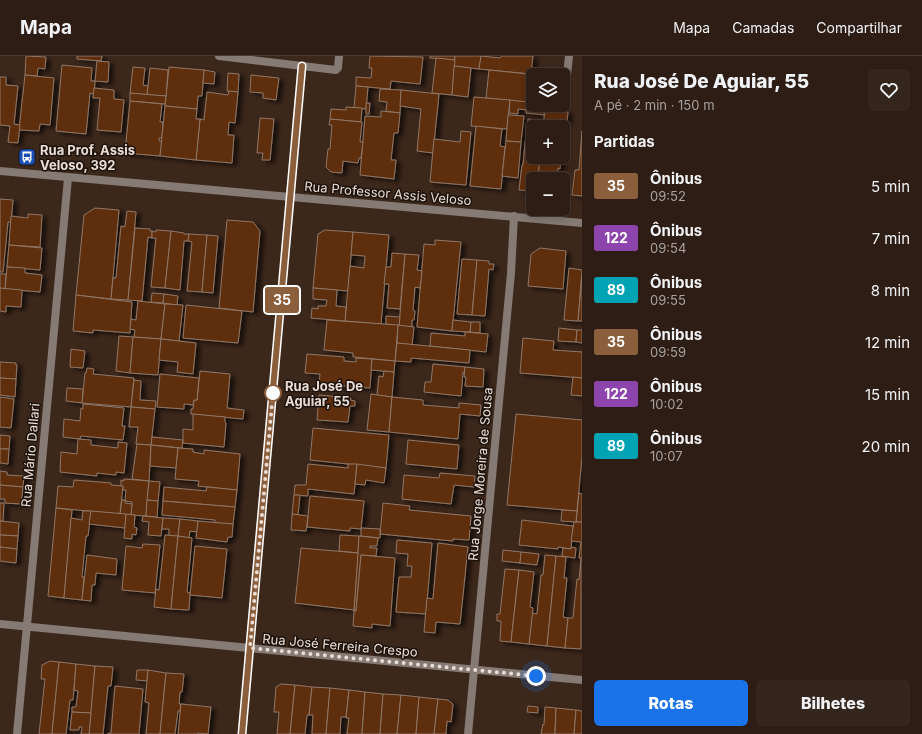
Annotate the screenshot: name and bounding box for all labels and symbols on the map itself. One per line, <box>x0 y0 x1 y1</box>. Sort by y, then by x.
place label: Rua Prof. Assis Veloso, 392 <box>40 142 135 173</box>
bus stop icon: Rua Prof. Assis Veloso, 392 <box>17 147 37 167</box>
street label: Rua Professor Assis Veloso <box>304 178 472 208</box>
line badge: 35 <box>264 287 300 313</box>
place label: Rua José De Aguiar, 55 <box>285 378 363 409</box>
marker: Rua José De Aguiar, 55 <box>264 384 282 402</box>
street label: Rua Jorge Moreira de Sousa <box>464 387 496 561</box>
street label: Rua Mário Dallari <box>17 402 43 508</box>
street label: Rua José Ferreira Crespo <box>262 630 418 660</box>
your location <box>526 666 546 686</box>

